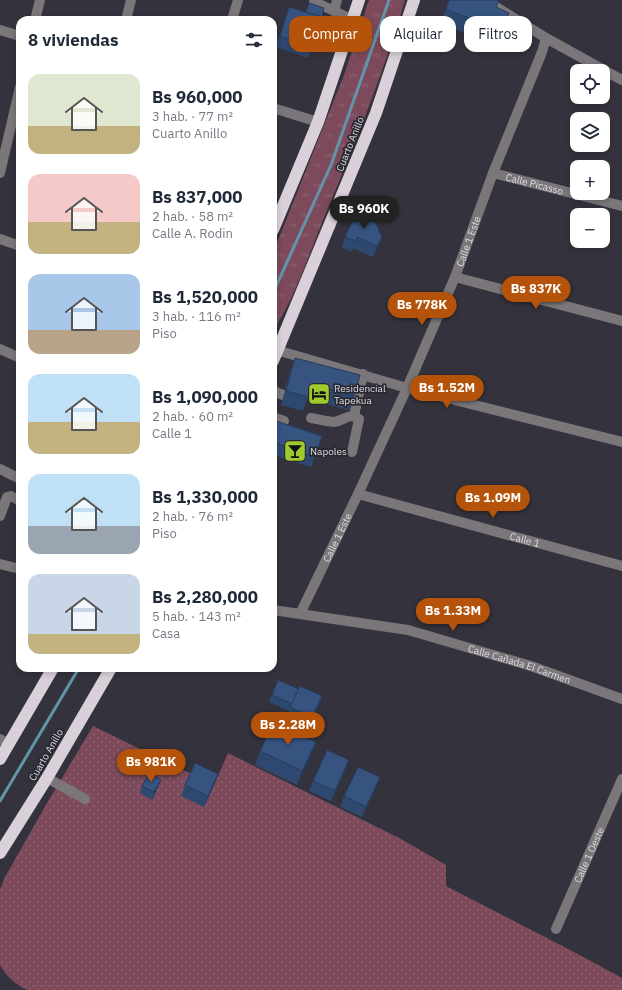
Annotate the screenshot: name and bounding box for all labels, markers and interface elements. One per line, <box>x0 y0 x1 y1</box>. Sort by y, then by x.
chip: Comprar <box>289 16 372 52</box>
chip: Alquilar <box>380 16 456 52</box>
chip: Filtros <box>464 16 532 52</box>
text: 8 viviendas <box>28 29 119 51</box>
icon: filters <box>243 29 265 51</box>
map controls <box>570 64 610 248</box>
button: locate <box>570 64 610 104</box>
text: Bs 960,000 <box>152 86 242 108</box>
icon: home <box>60 90 108 138</box>
text: 3 hab. · 77 m² <box>152 108 233 125</box>
button: layers <box>570 112 610 152</box>
street label: Cuarto Anillo <box>333 114 367 173</box>
text: Cuarto Anillo <box>152 125 227 142</box>
button: + <box>570 160 610 200</box>
street label: Calle Picasso <box>504 170 565 197</box>
text: Bs 837,000 <box>152 186 242 208</box>
icon: home <box>60 190 108 238</box>
pin: Bs 960K <box>327 196 401 230</box>
text: Bs 960K <box>339 200 389 217</box>
text: 2 hab. · 58 m² <box>152 208 233 225</box>
button: − <box>570 208 610 248</box>
street label: Calle 1 Este <box>453 214 483 268</box>
text: Calle A. Rodin <box>152 225 233 242</box>
pin: Bs 837K <box>499 276 573 310</box>
text: Bs 837K <box>511 280 561 297</box>
text: Bs 1,520,000 <box>152 286 258 308</box>
icon: home <box>60 290 108 338</box>
pin: Bs 778K <box>385 292 459 326</box>
text: Bs 778K <box>397 296 447 313</box>
text: 3 hab. · 116 m² <box>152 308 241 325</box>
text: Piso <box>152 325 177 342</box>
pin: Bs 1.52M <box>406 375 488 409</box>
text: Bs 1.52M <box>419 379 475 396</box>
hotel icon: Residencial Tapekua <box>306 381 332 407</box>
place label: Residencial Tapekua <box>334 382 386 407</box>
text: Bs 1,090,000 <box>152 386 258 408</box>
icon: home <box>60 390 108 438</box>
text: 2 hab. · 60 m² <box>152 408 233 425</box>
text: Calle 1 <box>152 425 192 442</box>
bar icon: Napoles <box>282 438 308 464</box>
place label: Napoles <box>310 445 347 458</box>
pin: Bs 1.09M <box>452 485 534 519</box>
text: Bs 1,330,000 <box>152 486 258 508</box>
text: Bs 1.09M <box>465 489 521 506</box>
icon: home <box>60 490 108 538</box>
text: 2 hab. · 76 m² <box>152 508 233 525</box>
street label: Calle 1 Este <box>320 510 355 564</box>
text: Piso <box>152 525 177 542</box>
street label: Calle 1 <box>508 529 541 550</box>
text: Bs 2,280,000 <box>152 586 258 608</box>
icon: home <box>60 590 108 638</box>
pin: Bs 1.33M <box>412 598 494 632</box>
text: Bs 1.33M <box>425 602 481 619</box>
text: 5 hab. · 143 m² <box>152 608 241 625</box>
text: Casa <box>152 625 180 642</box>
street label: Calle Cañada El Carmen <box>467 641 573 686</box>
pin: Bs 2.28M <box>247 712 329 746</box>
text: Bs 2.28M <box>260 716 316 733</box>
street label: Cuarto Anillo <box>26 726 66 783</box>
pin: Bs 981K <box>114 749 188 783</box>
text: Bs 981K <box>126 753 176 770</box>
street label: Calle 1 Oeste <box>571 825 607 885</box>

